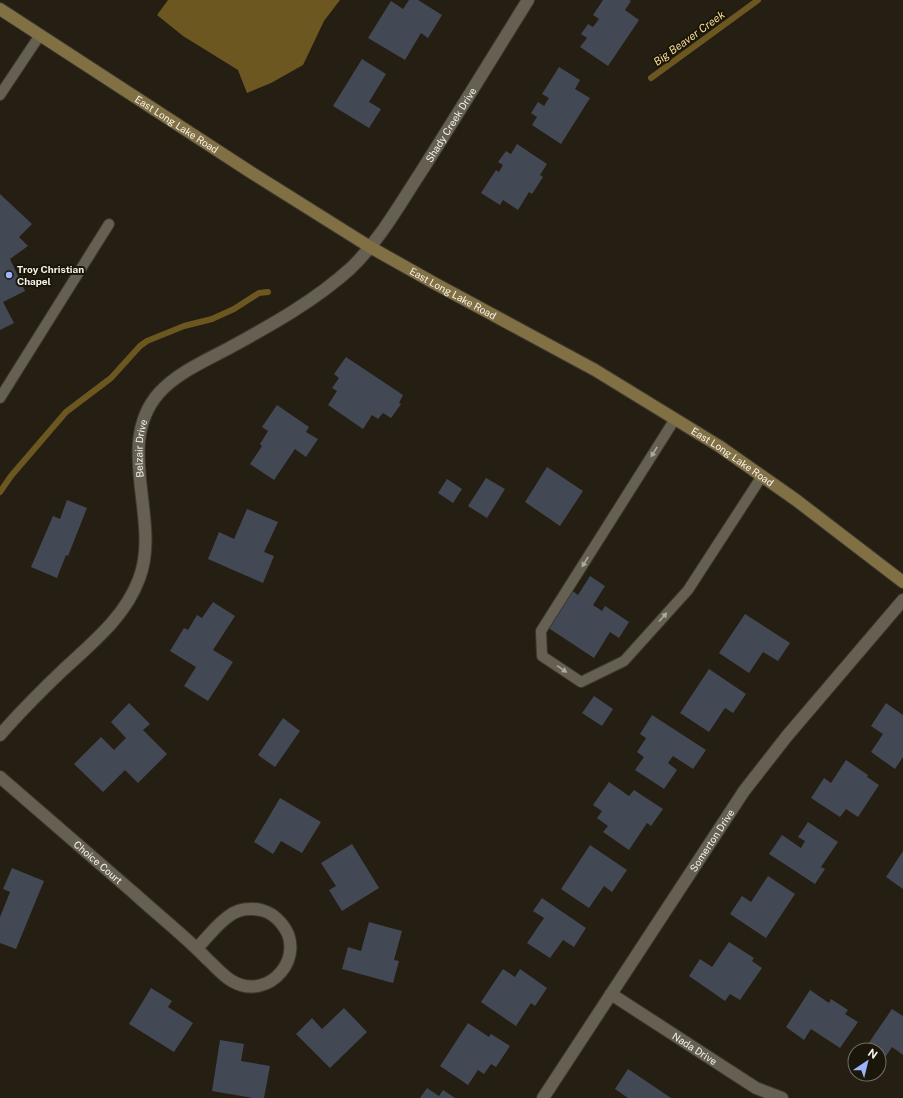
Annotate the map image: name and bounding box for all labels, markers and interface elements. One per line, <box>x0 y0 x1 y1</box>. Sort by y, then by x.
water label: Big Beaver Creek <box>651 8 727 68</box>
street label: Shady Creek Drive <box>423 85 479 164</box>
street label: East Long Lake Road <box>133 93 221 156</box>
place label: Troy Christian Chapel <box>17 263 84 287</box>
street label: East Long Lake Road <box>408 265 499 322</box>
marker: Troy Christian Chapel <box>4 270 14 280</box>
street label: Belzair Drive <box>132 417 149 478</box>
street label: East Long Lake Road <box>689 425 776 489</box>
one-way arrow <box>650 446 657 458</box>
one-way arrow <box>581 556 588 568</box>
one-way arrow <box>659 612 668 623</box>
one-way arrow <box>556 665 567 673</box>
street label: Somerton Drive <box>687 807 737 874</box>
street label: Choice Court <box>72 838 125 886</box>
street label: Nada Drive <box>670 1030 720 1067</box>
north arrow <box>847 1042 887 1082</box>
text: N <box>866 1046 880 1061</box>

